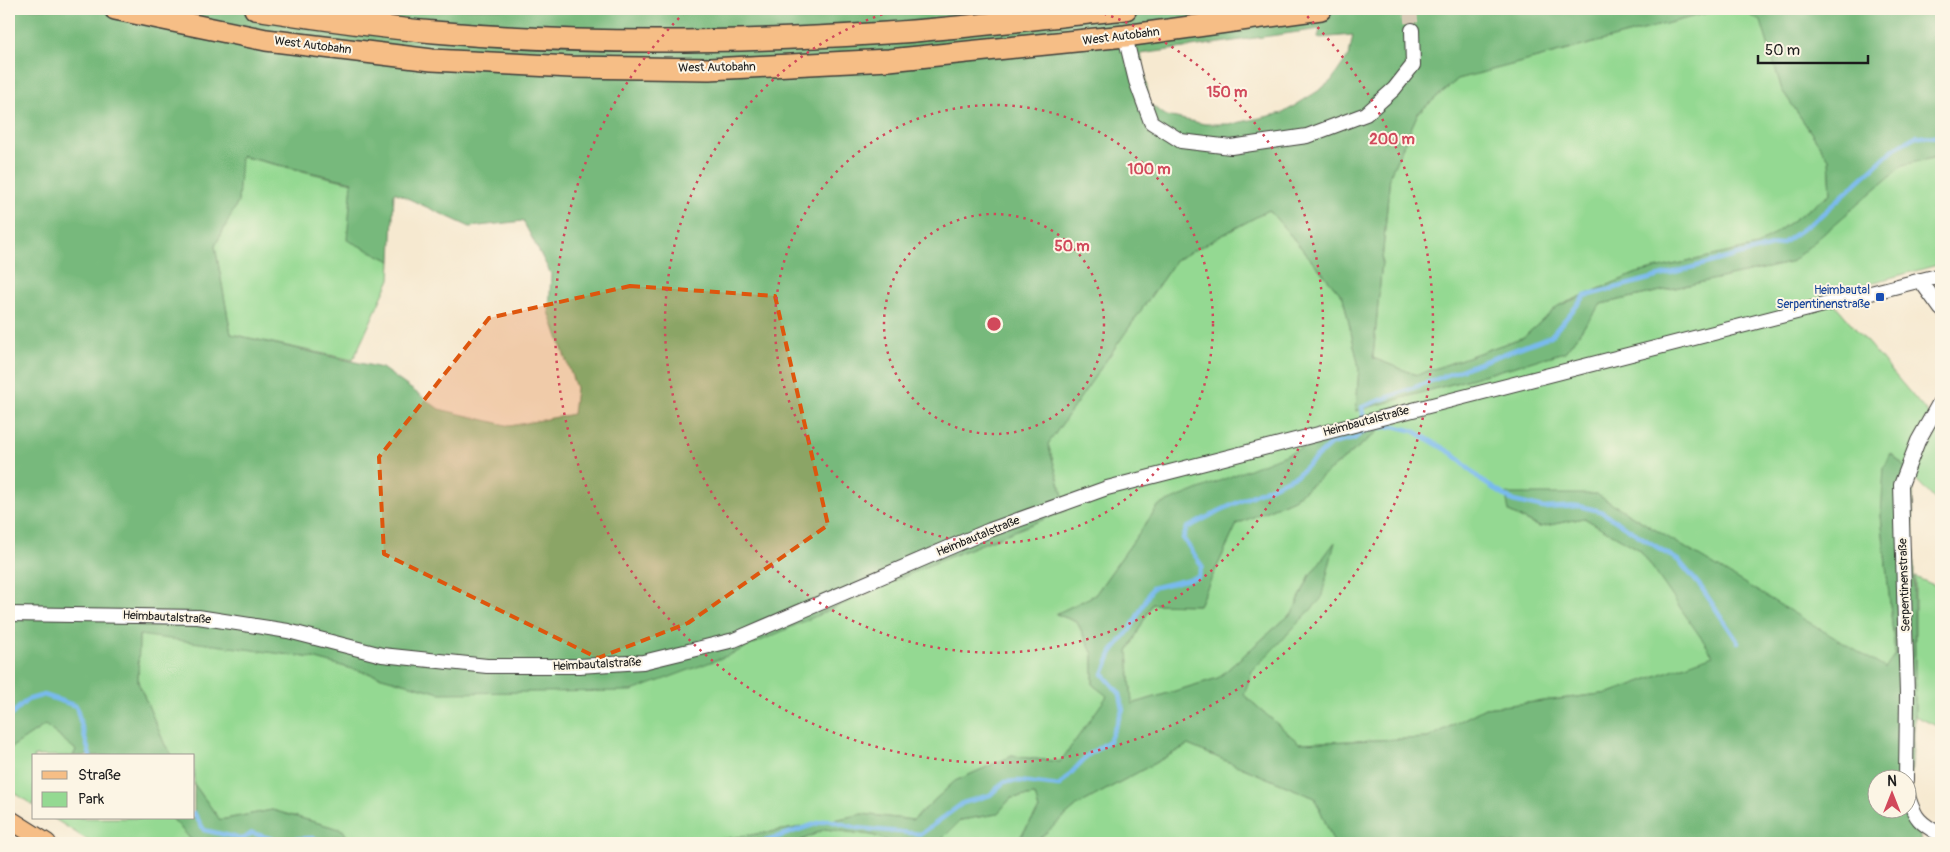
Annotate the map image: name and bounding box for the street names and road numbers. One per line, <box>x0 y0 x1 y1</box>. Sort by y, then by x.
street label: West Autobahn <box>1082 24 1161 49</box>
street label: West Autobahn <box>274 33 353 58</box>
street label: West Autobahn <box>678 59 756 76</box>
street label: Heimbautalstraße <box>1321 403 1411 440</box>
street label: Heimbautalstraße <box>934 513 1022 560</box>
street label: Serpentinenstraße <box>1895 538 1914 632</box>
street label: Heimbautalstraße <box>122 608 212 627</box>
street label: Heimbautalstraße <box>552 655 642 674</box>

